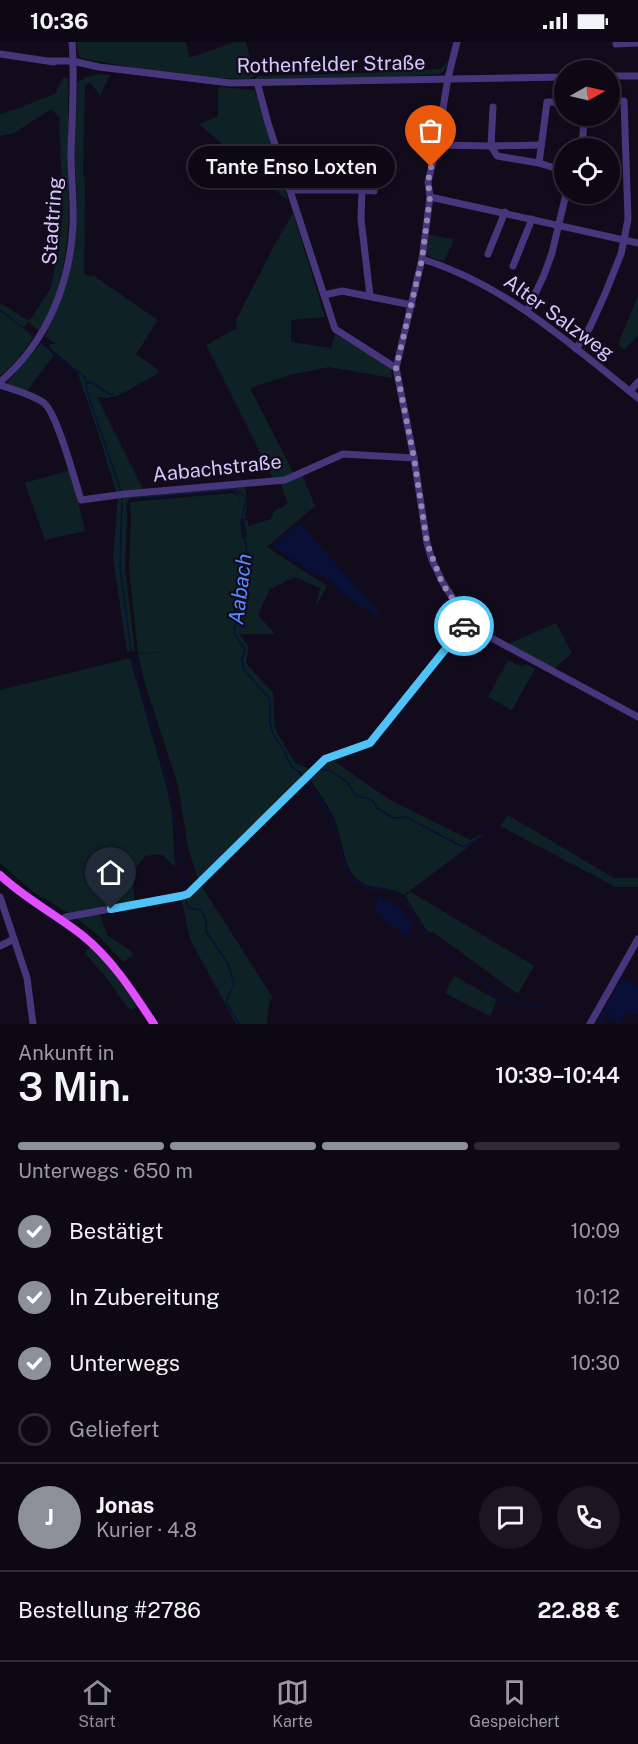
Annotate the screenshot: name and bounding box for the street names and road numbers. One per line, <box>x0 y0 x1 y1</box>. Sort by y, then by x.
street label: Rothenfelder Straße <box>236 50 426 78</box>
street label: Stadtring <box>37 176 67 266</box>
street label: Alter Salzweg <box>499 269 619 365</box>
street label: Aabachstraße <box>151 449 283 487</box>

